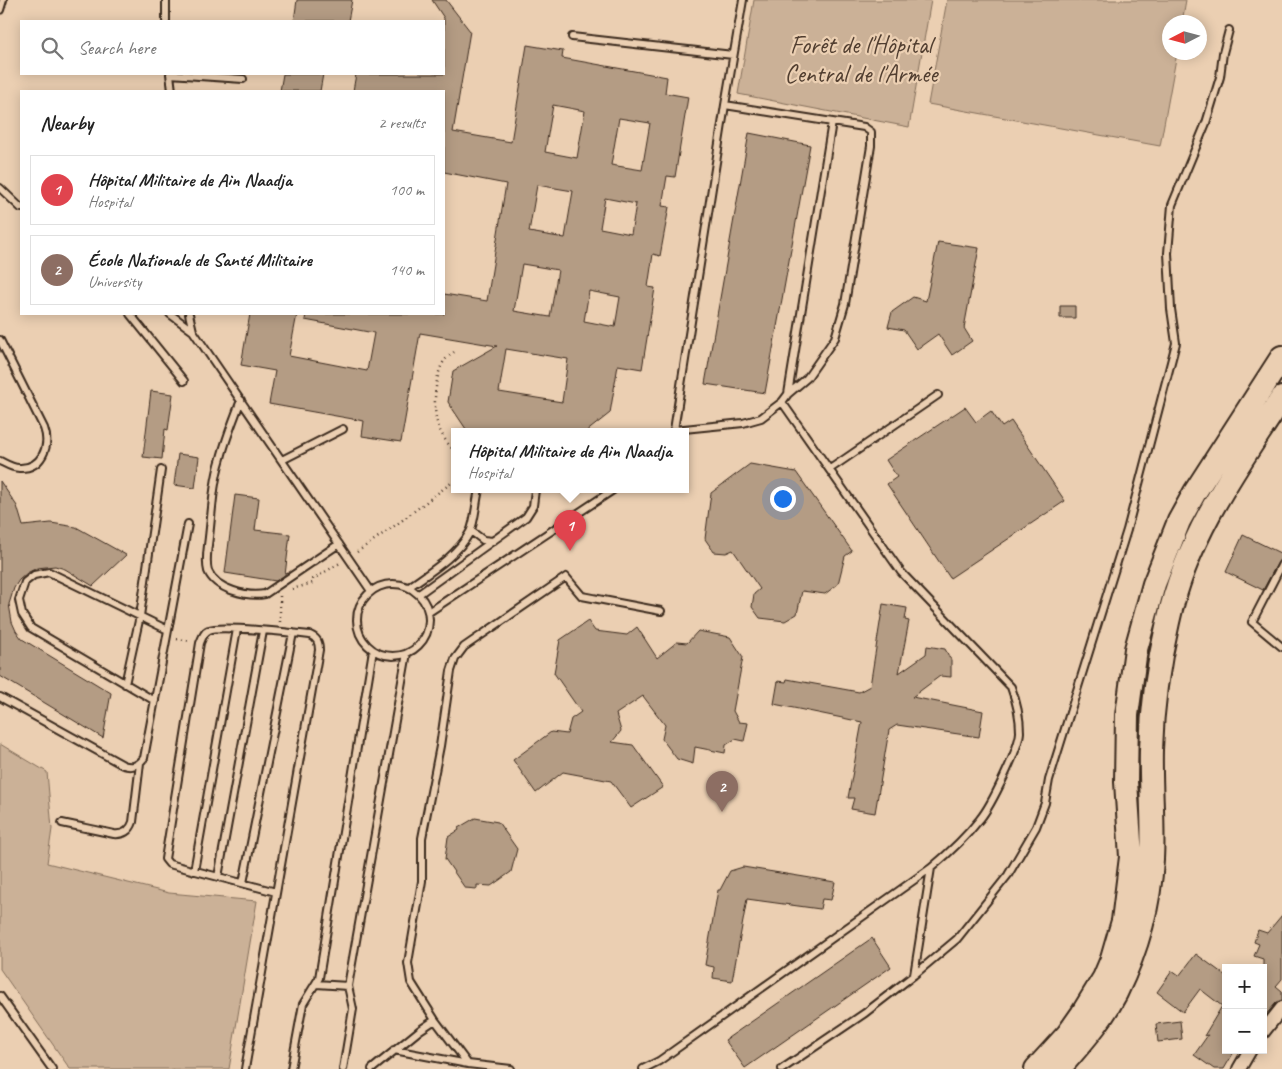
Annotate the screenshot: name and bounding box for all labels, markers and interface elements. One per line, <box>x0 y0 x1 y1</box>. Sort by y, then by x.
north arrow <box>1162 15 1207 60</box>
search box <box>20 20 445 75</box>
park label: Forêt de l'Hôpital Central de l'Armée <box>785 29 939 90</box>
icon: search <box>38 34 66 62</box>
text: Search here <box>78 36 155 60</box>
text: Nearby <box>40 110 93 136</box>
text: 2 results <box>378 113 425 133</box>
text: Hôpital Militaire de Ain Naadja <box>88 168 292 192</box>
text: 1 <box>53 180 61 200</box>
text: 100 m <box>390 180 424 200</box>
text: Hospital <box>88 192 132 212</box>
text: École Nationale de Santé Militaire <box>88 248 312 272</box>
text: 2 <box>53 260 61 280</box>
text: 140 m <box>390 260 424 280</box>
text: University <box>88 272 141 292</box>
popup <box>451 428 689 493</box>
text: Hôpital Militaire de Ain Naadja <box>468 439 672 463</box>
text: Hospital <box>468 463 512 483</box>
your location <box>770 486 796 512</box>
pin: 1 <box>554 510 586 551</box>
pin: 2 <box>706 771 738 812</box>
map controls <box>1222 964 1267 1054</box>
button: + <box>1222 964 1267 1009</box>
button: − <box>1222 1009 1267 1054</box>

